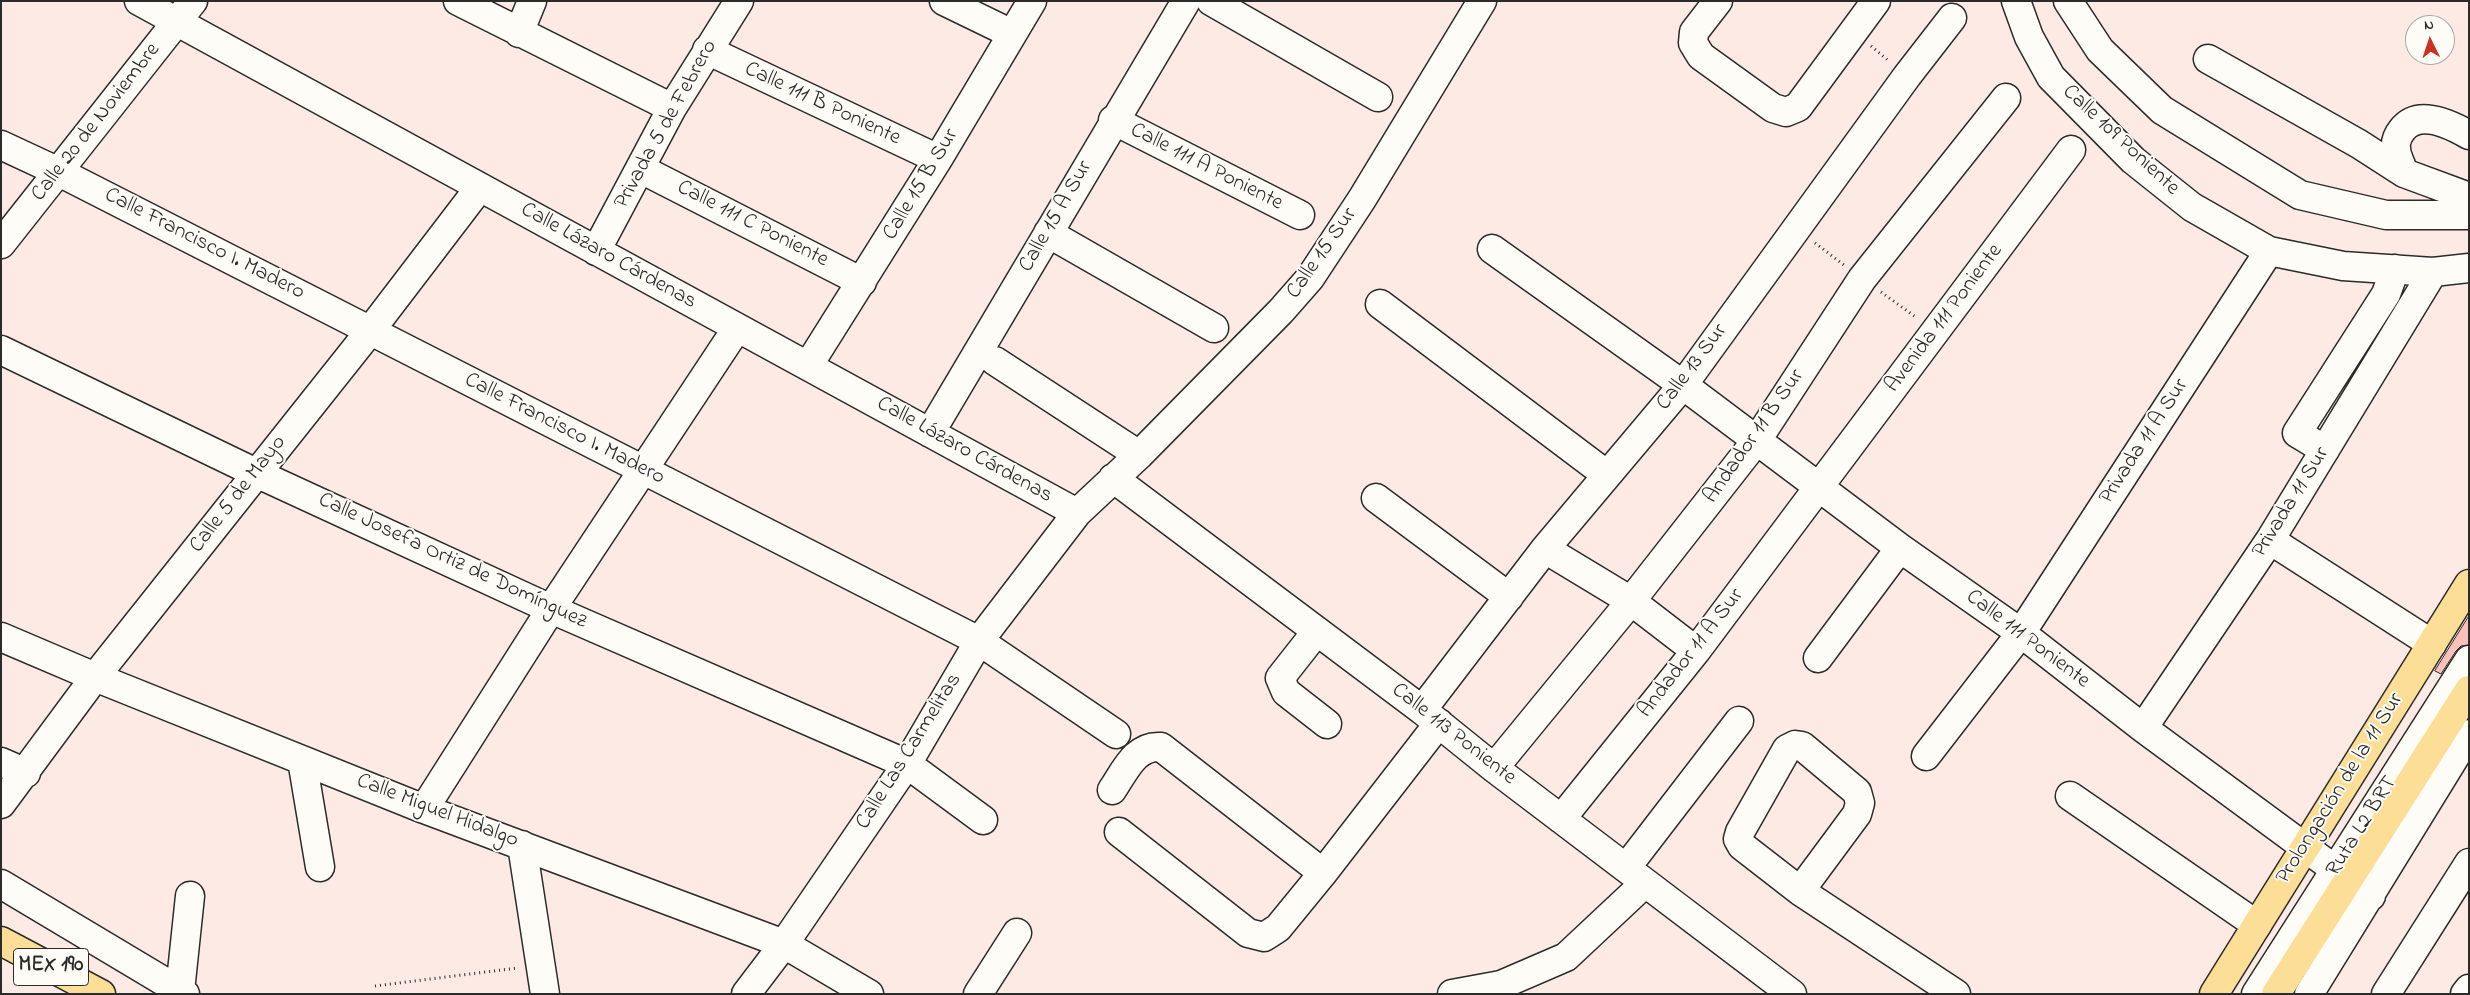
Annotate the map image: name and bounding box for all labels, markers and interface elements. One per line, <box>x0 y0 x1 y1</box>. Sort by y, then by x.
north arrow <box>2405 15 2455 65</box>
text: N <box>2424 15 2434 36</box>
street label: Privada 5 de Febrero <box>610 36 724 214</box>
street label: Calle 20 de Noviembre <box>27 38 167 208</box>
street label: Calle 111 B Poniente <box>740 57 904 153</box>
street label: Calle 109 Poniente <box>2056 80 2184 202</box>
street label: Calle 111 A Poniente <box>1125 118 1287 218</box>
street label: Calle 15 B Sur <box>878 124 966 246</box>
street label: Calle 15 A Sur <box>1014 157 1100 277</box>
street label: Calle 111 C Poniente <box>672 175 832 275</box>
street label: Calle Francisco I. Madero <box>99 183 309 307</box>
street label: Calle Lázaro Cárdenas <box>515 198 701 316</box>
street label: Calle 15 Sur <box>1282 203 1364 305</box>
street label: Avenida 111 Poniente <box>1881 239 2009 399</box>
street label: Calle 13 Sur <box>1652 319 1734 417</box>
street label: Andador 11 B Sur <box>1699 365 1811 509</box>
street label: Calle Francisco I. Madero <box>459 368 669 492</box>
street label: Privada 11 A Sur <box>2095 374 2195 510</box>
street label: Calle Lázaro Cárdenas <box>871 392 1057 510</box>
street label: Calle 5 de Mayo <box>185 431 293 559</box>
street label: Privada 11 Sur <box>2248 443 2336 563</box>
street label: Calle Josefa Ortiz de Domínguez <box>313 488 591 636</box>
street label: Andador 11 A Sur <box>1633 584 1751 724</box>
street label: Calle 111 Poniente <box>1960 585 2094 695</box>
street label: Calle Las Carmelitas <box>851 669 969 835</box>
street label: Calle 113 Poniente <box>1385 678 1521 792</box>
street label: Prolongación de la 11 Sur <box>2272 689 2410 889</box>
street label: Calle Miguel Hidalgo <box>352 769 522 855</box>
street label: Ruta L2 BRT <box>2322 772 2404 882</box>
road number: MEX 190 <box>13 949 88 986</box>

